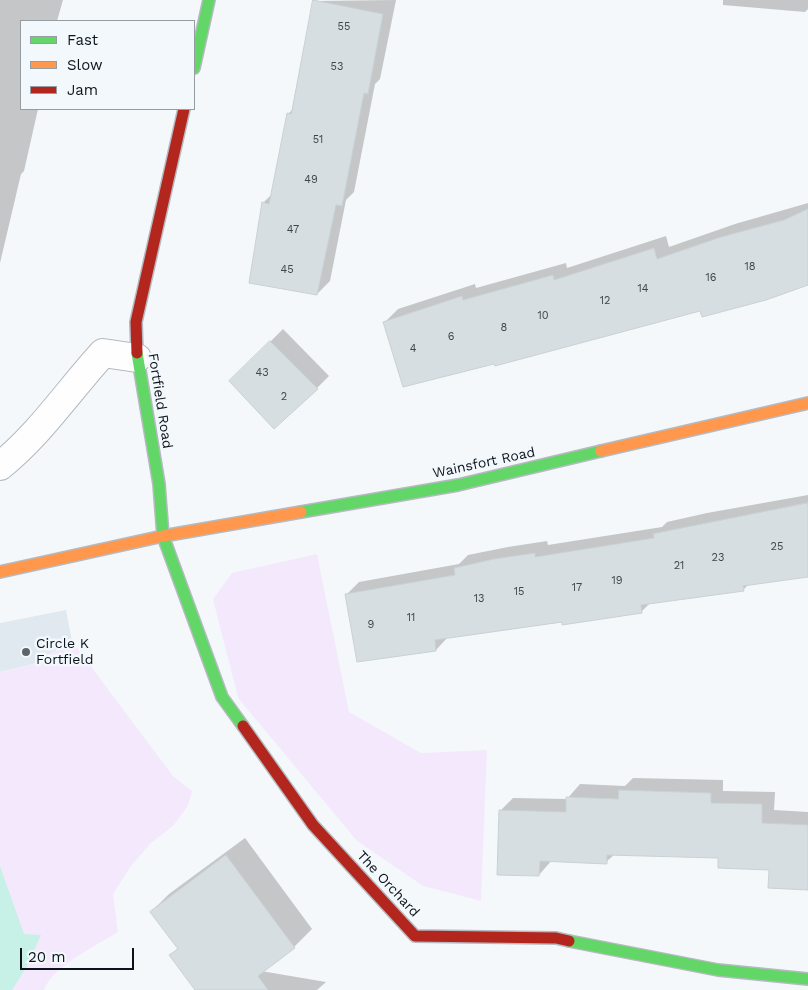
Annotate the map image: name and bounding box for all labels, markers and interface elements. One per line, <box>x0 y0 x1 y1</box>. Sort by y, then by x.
legend <box>20 20 195 110</box>
house number: 55 <box>338 20 350 34</box>
text: Fast <box>67 31 98 49</box>
text: Slow <box>67 56 103 74</box>
house number: 53 <box>331 60 343 74</box>
text: Jam <box>67 81 98 99</box>
house number: 51 <box>313 133 323 147</box>
house number: 49 <box>304 173 318 187</box>
house number: 47 <box>287 223 299 237</box>
house number: 18 <box>744 260 756 274</box>
house number: 45 <box>280 263 294 277</box>
house number: 16 <box>706 271 716 285</box>
house number: 14 <box>637 282 649 296</box>
house number: 12 <box>600 294 610 308</box>
house number: 10 <box>537 309 549 323</box>
house number: 8 <box>501 321 507 335</box>
house number: 6 <box>448 330 454 344</box>
house number: 4 <box>410 342 416 356</box>
street label: Fortfield Road <box>144 352 176 450</box>
house number: 43 <box>255 366 269 380</box>
house number: 2 <box>281 390 287 404</box>
street label: Wainsfort Road <box>431 444 537 482</box>
house number: 25 <box>771 540 783 554</box>
house number: 23 <box>712 551 724 565</box>
house number: 21 <box>674 559 684 573</box>
house number: 19 <box>611 574 623 588</box>
house number: 17 <box>572 581 582 595</box>
house number: 15 <box>514 585 524 599</box>
house number: 13 <box>474 592 484 606</box>
house number: 11 <box>407 611 415 625</box>
house number: 9 <box>368 618 374 632</box>
place label: Circle K Fortfield <box>36 636 93 669</box>
marker: Circle K Fortfield <box>20 646 32 658</box>
street label: The Orchard <box>353 847 423 921</box>
scale bar <box>22 938 136 970</box>
text: 20 m <box>28 948 66 966</box>

